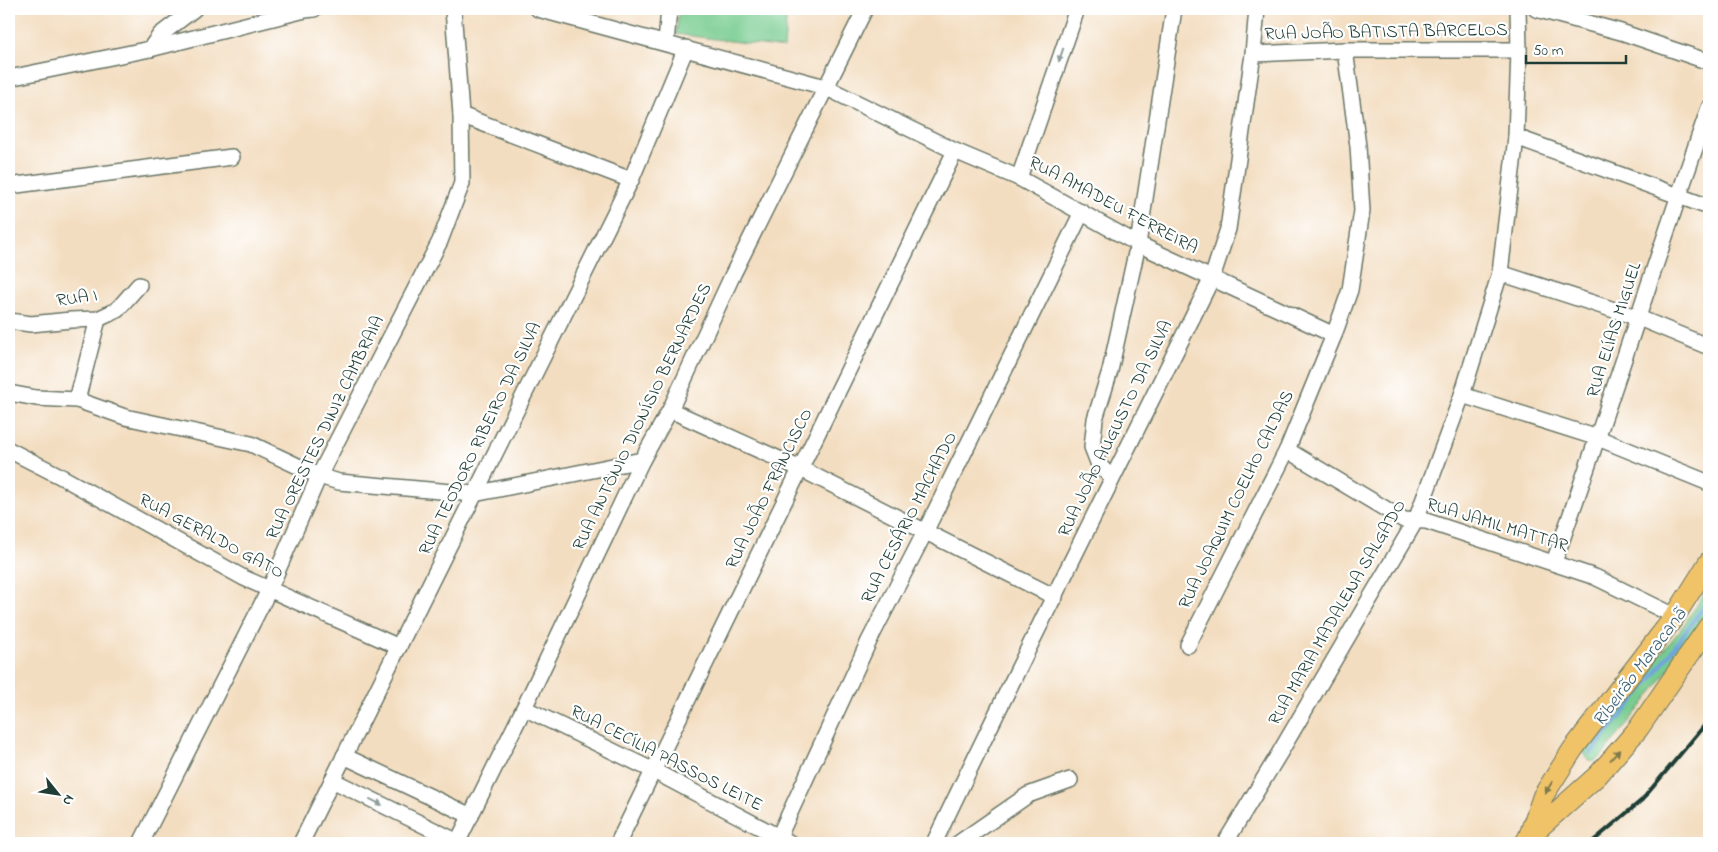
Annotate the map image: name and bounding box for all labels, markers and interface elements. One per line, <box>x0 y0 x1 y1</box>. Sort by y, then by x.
street label: RUA JOÃO BATISTA BARCELOS <box>1264 18 1508 48</box>
scale bar <box>1526 32 1626 64</box>
text: 50 m <box>1533 40 1564 62</box>
one-way arrow <box>1057 48 1065 63</box>
street label: RUA AMADEU FERREIRA <box>1024 150 1202 262</box>
street label: RUA ELÍAS MIGUEL <box>1581 258 1649 401</box>
street label: RUA ANTÔNIO DIONÍSIO BERNARDES <box>567 279 719 555</box>
street label: RUA I <box>55 283 99 315</box>
street label: RUA ORESTES DINIZ CAMBRAIA <box>260 312 392 544</box>
street label: RUA JOÃO AUGUSTO DA SILVA <box>1052 316 1180 542</box>
street label: RUA TEODORO RIBEIRO DA SILVA <box>413 318 549 560</box>
street label: RUA JOAQUIM COELHO CALDAS <box>1173 386 1301 614</box>
street label: RUA JOÃO FRANCISCO <box>720 404 820 574</box>
street label: RUA CESÁRIO MACHADO <box>855 428 965 608</box>
street label: RUA GERALDO GATO <box>134 488 288 586</box>
street label: RUA JAMIL MATTAR <box>1423 492 1571 560</box>
street label: RUA MARIA MADALENA SALGADO <box>1262 495 1414 731</box>
water label: Ribeirão Maracanã <box>1587 601 1695 733</box>
street label: RUA CECÍLIA PASSOS LEITE <box>565 699 767 819</box>
one-way arrow <box>1610 748 1621 761</box>
north arrow <box>32 770 82 820</box>
one-way arrow <box>1545 780 1554 794</box>
text: N <box>57 790 79 809</box>
one-way arrow <box>369 798 383 806</box>

